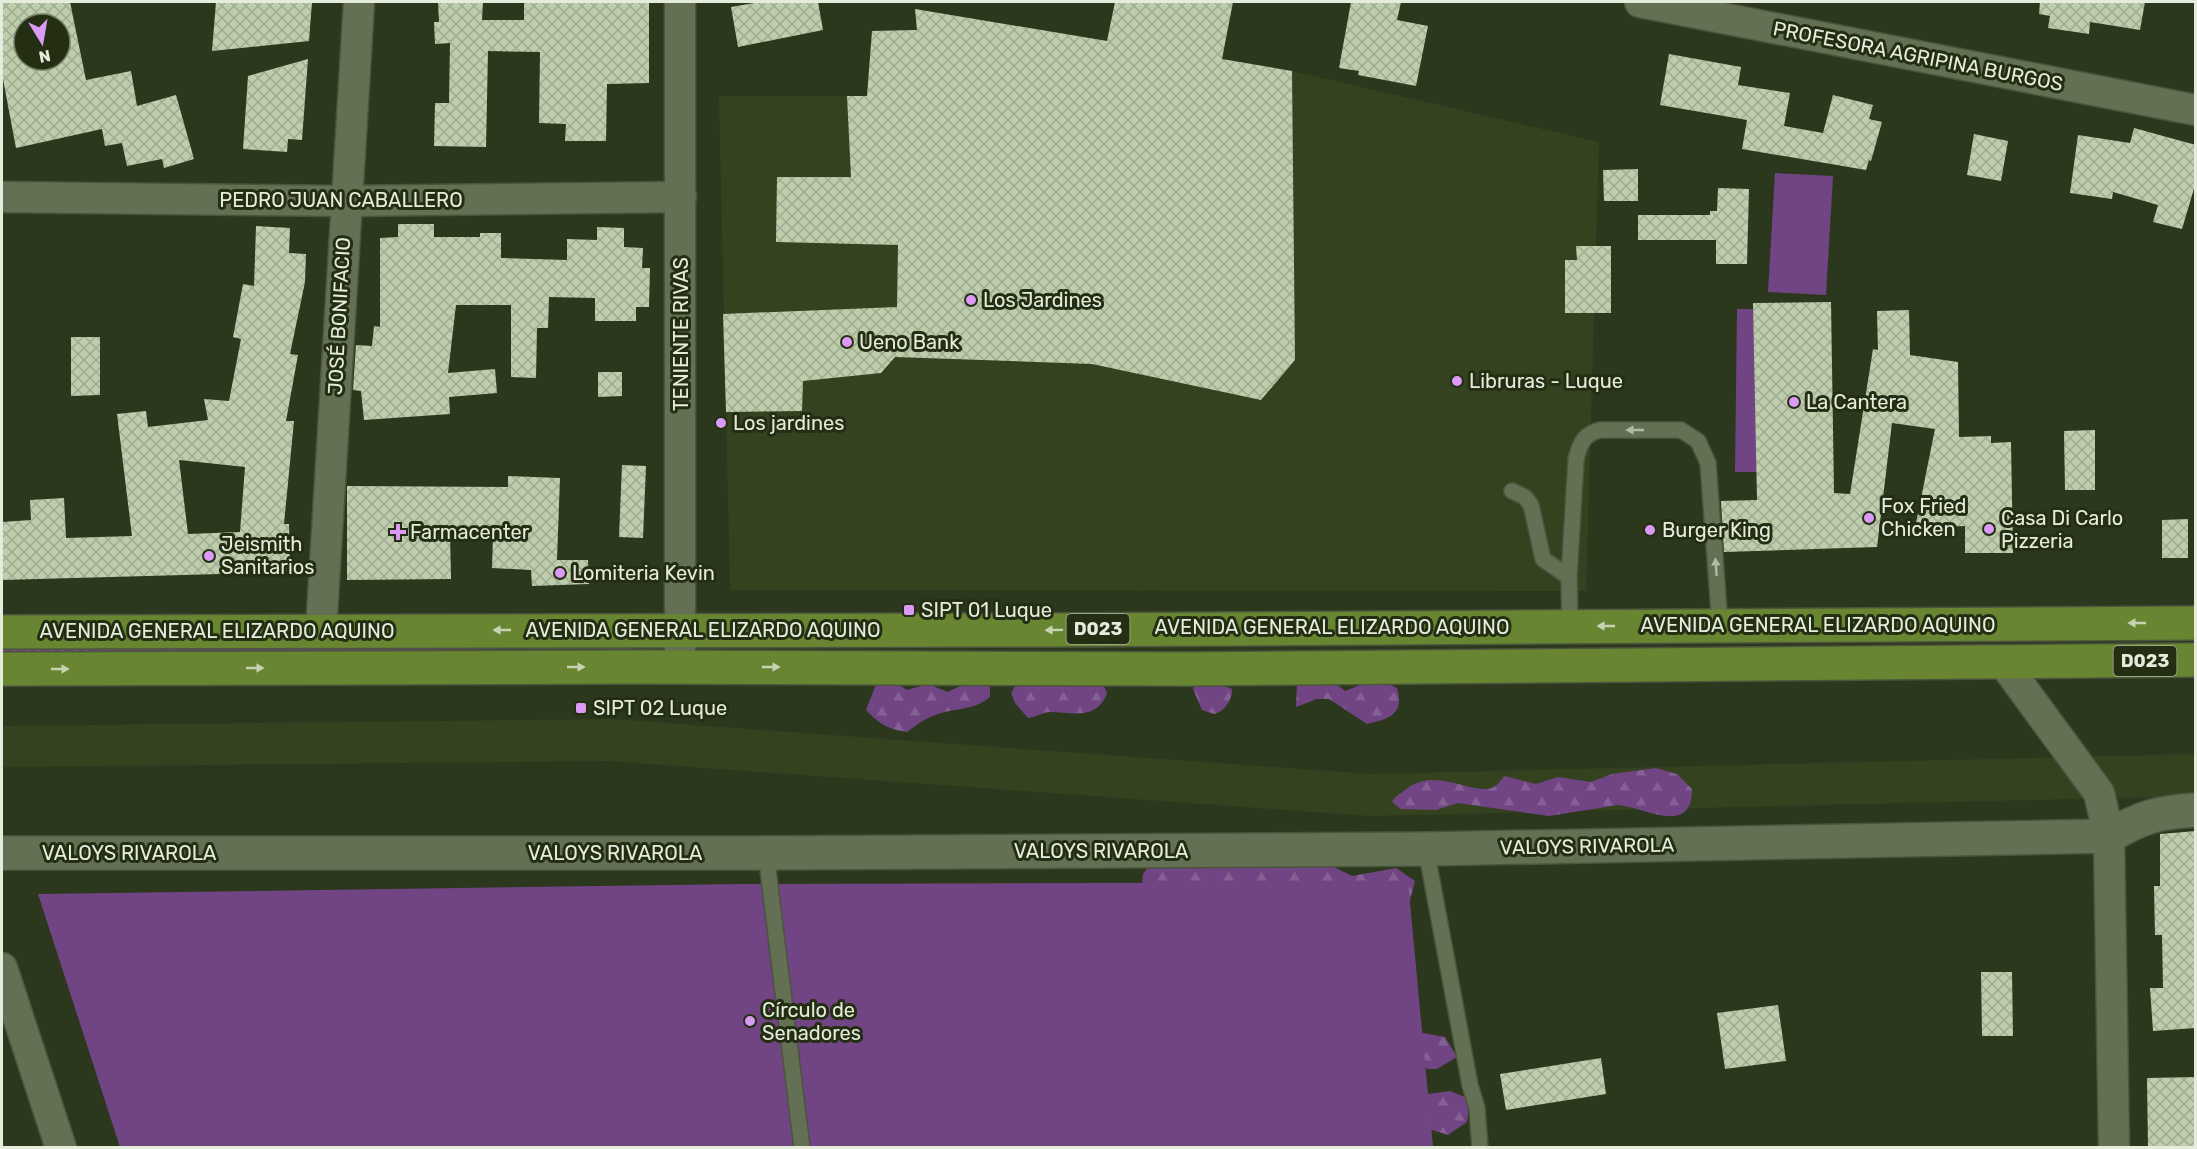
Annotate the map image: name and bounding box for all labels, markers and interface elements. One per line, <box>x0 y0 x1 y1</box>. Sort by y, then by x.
north arrow <box>12 12 72 72</box>
street label: PROFESORA AGRIPINA BURGOS <box>1771 16 2065 96</box>
text: N <box>37 46 52 67</box>
street label: PEDRO JUAN CABALLERO <box>219 188 463 212</box>
street label: JOSÉ BONIFACIO <box>323 236 355 396</box>
street label: TENIENTE RIVAS <box>669 257 693 411</box>
place label: Los Jardines <box>983 288 1102 312</box>
marker: Los Jardines <box>964 293 978 307</box>
place label: Ueno Bank <box>859 330 960 354</box>
marker: Ueno Bank <box>840 335 854 349</box>
place label: Libruras - Luque <box>1469 369 1623 393</box>
marker: Libruras - Luque <box>1450 374 1464 388</box>
place label: La Cantera <box>1806 390 1907 414</box>
marker: La Cantera <box>1787 395 1801 409</box>
place label: Los jardines <box>733 411 844 435</box>
marker: Los jardines <box>714 416 728 430</box>
one-way arrow <box>1625 425 1644 435</box>
place label: Fox Fried Chicken <box>1881 494 1966 541</box>
place label: Casa Di Carlo Pizzeria <box>2001 506 2123 553</box>
marker: Fox Fried Chicken <box>1862 511 1876 525</box>
place label: Burger King <box>1662 518 1771 542</box>
place label: Farmacenter <box>410 520 530 544</box>
marker: Casa Di Carlo Pizzeria <box>1982 522 1996 536</box>
marker: Burger King <box>1643 523 1657 537</box>
marker: Farmacenter <box>391 525 405 539</box>
place label: Jeismith Sanitarios <box>221 532 314 579</box>
marker: Jeismith Sanitarios <box>202 549 216 563</box>
one-way arrow <box>1711 557 1721 576</box>
place label: Lomiteria Kevin <box>572 561 715 585</box>
marker: Lomiteria Kevin <box>553 566 567 580</box>
place label: SIPT 01 Luque <box>921 598 1052 622</box>
marker: SIPT 01 Luque <box>902 603 916 617</box>
street label: AVENIDA GENERAL ELIZARDO AQUINO <box>1641 613 1995 637</box>
road number: D023 <box>1066 614 1130 644</box>
street label: AVENIDA GENERAL ELIZARDO AQUINO <box>1155 615 1509 639</box>
street label: AVENIDA GENERAL ELIZARDO AQUINO <box>526 618 880 642</box>
one-way arrow <box>2128 618 2147 628</box>
street label: AVENIDA GENERAL ELIZARDO AQUINO <box>40 619 394 643</box>
one-way arrow <box>1597 621 1616 631</box>
one-way arrow <box>493 625 512 635</box>
one-way arrow <box>1045 625 1064 635</box>
road number: D023 <box>2114 646 2176 676</box>
one-way arrow <box>566 662 585 672</box>
one-way arrow <box>761 662 780 672</box>
one-way arrow <box>50 664 69 674</box>
one-way arrow <box>245 664 264 673</box>
place label: SIPT 02 Luque <box>593 696 727 720</box>
marker: SIPT 02 Luque <box>574 701 588 715</box>
street label: VALOYS RIVAROLA <box>1499 832 1675 860</box>
street label: VALOYS RIVAROLA <box>1014 839 1188 863</box>
street label: VALOYS RIVAROLA <box>42 841 216 865</box>
street label: VALOYS RIVAROLA <box>528 841 702 865</box>
place label: Círculo de Senadores <box>762 998 861 1045</box>
marker: Círculo de Senadores <box>743 1014 757 1028</box>

